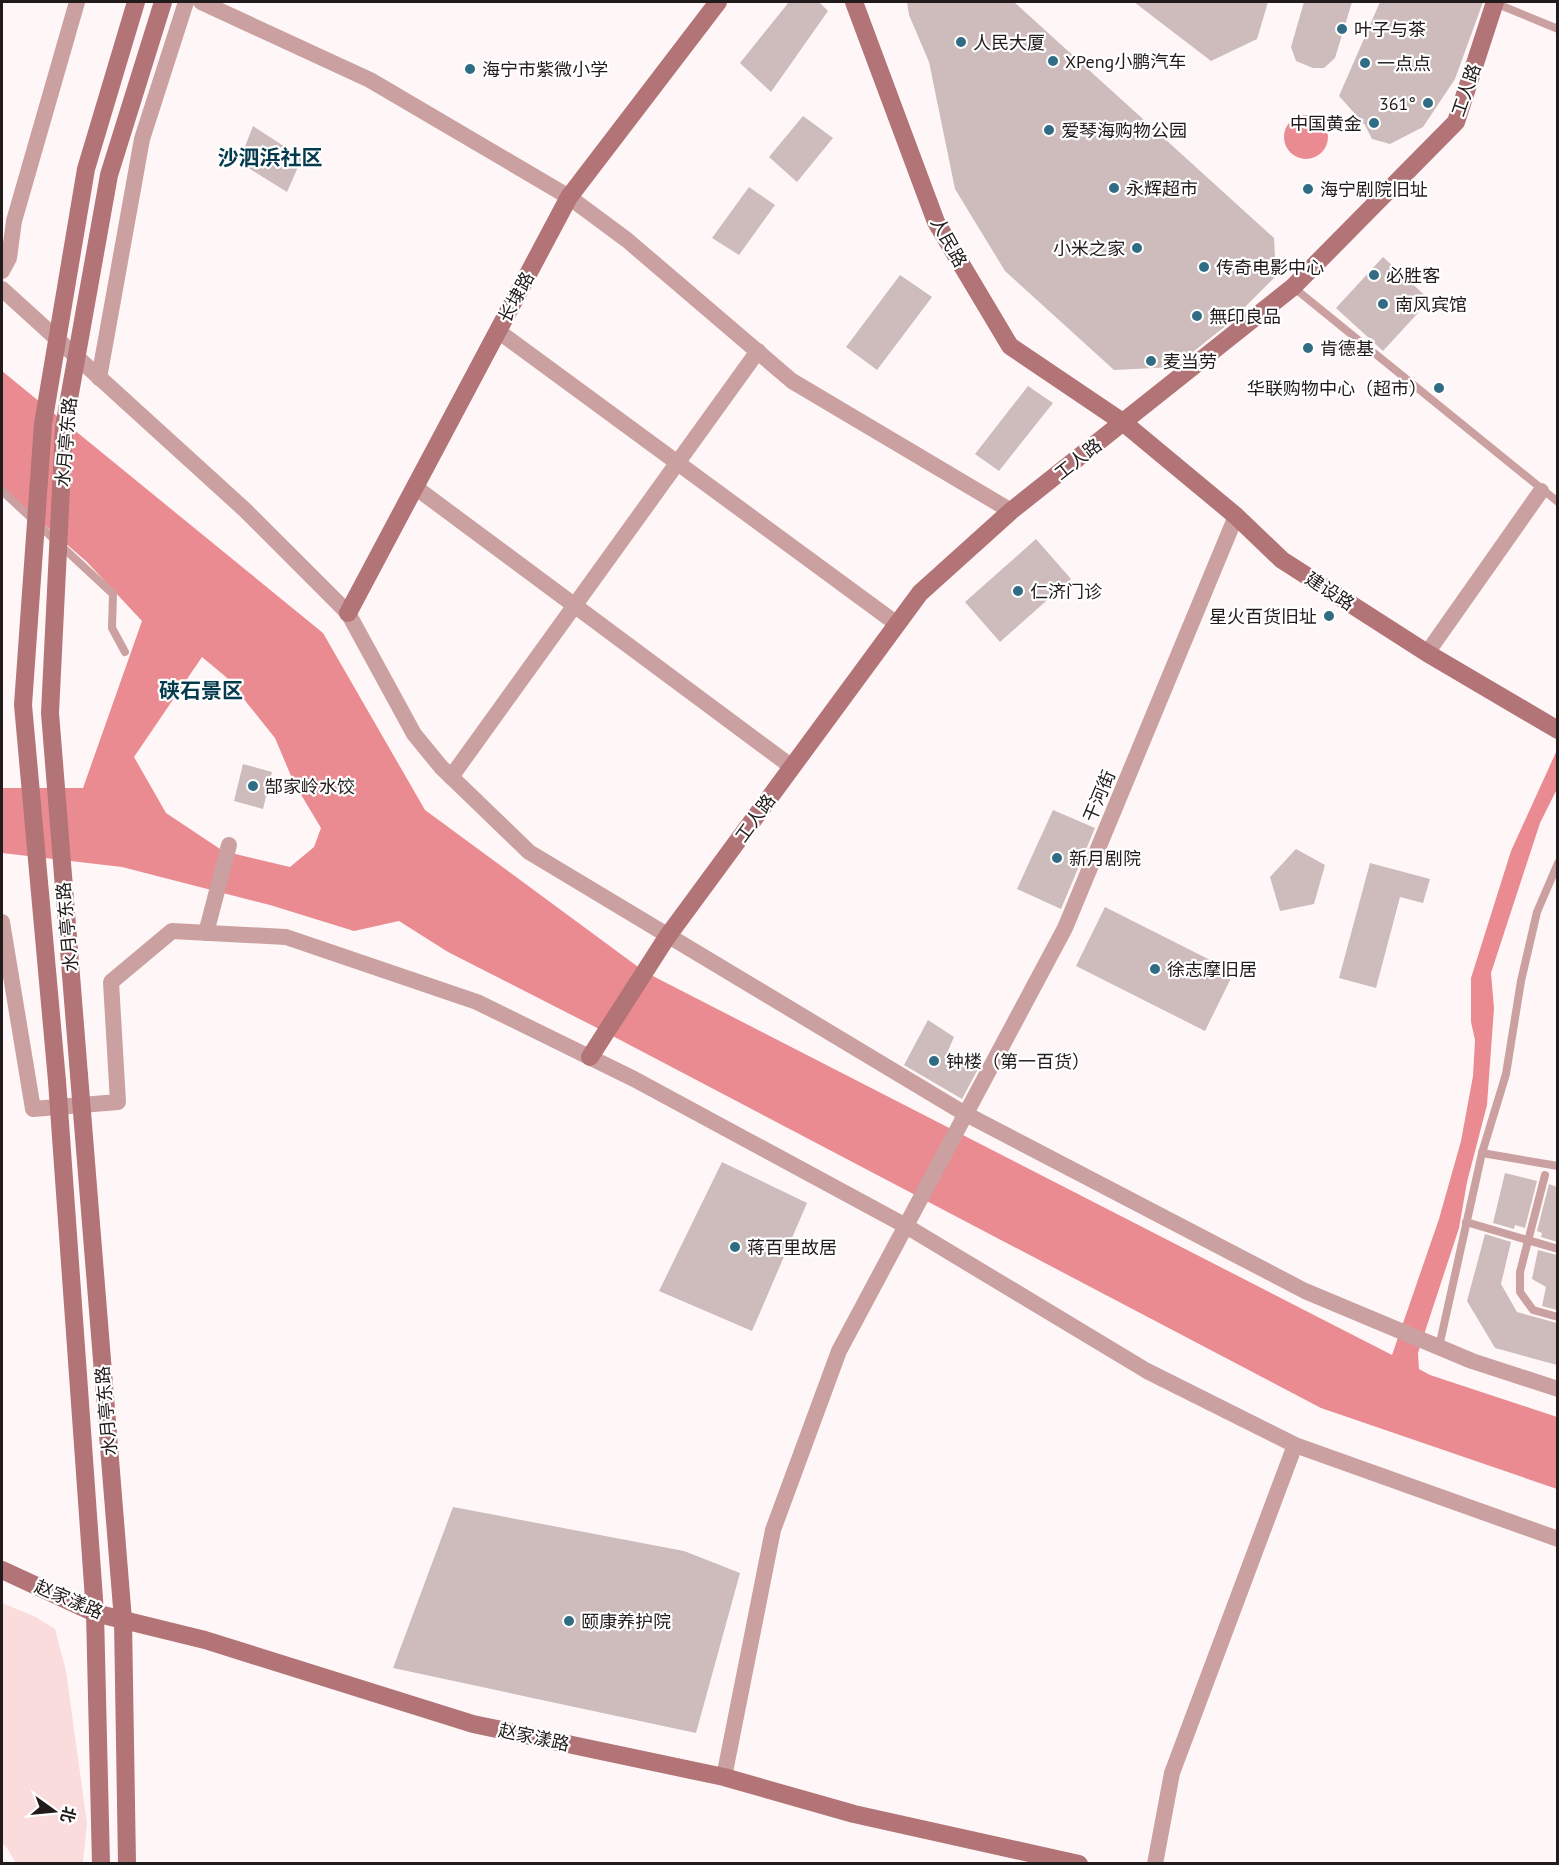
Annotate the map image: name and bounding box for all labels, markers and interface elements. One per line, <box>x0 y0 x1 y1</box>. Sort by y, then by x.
place label: 叶子与茶 <box>1354 18 1426 41</box>
marker: 叶子与茶 <box>1335 22 1349 36</box>
place label: 人民大厦 <box>973 31 1045 54</box>
marker: 人民大厦 <box>954 35 968 49</box>
place label: XPeng小鹏汽车 <box>1065 50 1186 73</box>
place label: 一点点 <box>1377 52 1431 75</box>
marker: XPeng小鹏汽车 <box>1046 54 1060 68</box>
marker: 一点点 <box>1358 56 1372 70</box>
place label: 海宁市紫微小学 <box>482 58 608 81</box>
street label: 工人路 <box>1446 61 1486 119</box>
marker: 海宁市紫微小学 <box>463 62 477 76</box>
place label: 361° <box>1379 92 1416 115</box>
marker: 361° <box>1421 96 1435 110</box>
place label: 中国黄金 <box>1290 112 1362 135</box>
marker: 中国黄金 <box>1367 116 1381 130</box>
place label: 爱琴海购物公园 <box>1061 119 1187 142</box>
marker: 爱琴海购物公园 <box>1042 123 1056 137</box>
district label: 沙泗浜社区 <box>218 144 323 171</box>
place label: 永辉超市 <box>1126 177 1198 200</box>
place label: 海宁剧院旧址 <box>1320 178 1428 201</box>
marker: 永辉超市 <box>1107 181 1121 195</box>
marker: 海宁剧院旧址 <box>1301 182 1315 196</box>
street label: 人民路 <box>926 213 972 271</box>
place label: 小米之家 <box>1053 237 1125 260</box>
marker: 小米之家 <box>1130 241 1144 255</box>
place label: 传奇电影中心 <box>1216 256 1324 279</box>
marker: 传奇电影中心 <box>1197 260 1211 274</box>
place label: 必胜客 <box>1386 264 1440 287</box>
street label: 长埭路 <box>493 268 539 326</box>
marker: 必胜客 <box>1367 268 1381 282</box>
place label: 南风宾馆 <box>1395 293 1467 316</box>
marker: 南风宾馆 <box>1376 297 1390 311</box>
place label: 無印良品 <box>1209 305 1281 328</box>
marker: 無印良品 <box>1190 309 1204 323</box>
place label: 肯德基 <box>1320 337 1374 360</box>
marker: 肯德基 <box>1301 341 1315 355</box>
place label: 麦当劳 <box>1163 350 1217 373</box>
marker: 麦当劳 <box>1144 354 1158 368</box>
place label: 华联购物中心（超市） <box>1247 377 1427 400</box>
marker: 华联购物中心（超市） <box>1432 381 1446 395</box>
street label: 水月亭东路 <box>51 396 81 488</box>
street label: 工人路 <box>1050 433 1106 485</box>
street label: 建设路 <box>1301 567 1359 615</box>
place label: 仁济门诊 <box>1030 580 1102 603</box>
marker: 仁济门诊 <box>1011 584 1025 598</box>
place label: 星火百货旧址 <box>1209 605 1317 628</box>
marker: 星火百货旧址 <box>1322 609 1336 623</box>
district label: 硖石景区 <box>159 677 243 704</box>
street label: 干河街 <box>1078 767 1120 825</box>
place label: 郜家岭水饺 <box>265 775 355 798</box>
marker: 郜家岭水饺 <box>246 779 260 793</box>
street label: 工人路 <box>730 789 780 847</box>
place label: 新月剧院 <box>1069 847 1141 870</box>
marker: 新月剧院 <box>1050 851 1064 865</box>
street label: 水月亭东路 <box>52 881 82 973</box>
place label: 徐志摩旧居 <box>1167 958 1257 981</box>
marker: 徐志摩旧居 <box>1148 962 1162 976</box>
place label: 钟楼（第一百货） <box>946 1050 1090 1073</box>
marker: 钟楼（第一百货） <box>927 1054 941 1068</box>
place label: 蒋百里故居 <box>747 1236 837 1259</box>
marker: 蒋百里故居 <box>728 1240 742 1254</box>
street label: 水月亭东路 <box>91 1365 121 1457</box>
street label: 赵家漾路 <box>31 1574 107 1624</box>
place label: 颐康养护院 <box>581 1610 671 1633</box>
marker: 颐康养护院 <box>562 1614 576 1628</box>
street label: 赵家漾路 <box>496 1718 572 1756</box>
north arrow <box>24 1781 84 1841</box>
text: 北 <box>57 1805 80 1825</box>

